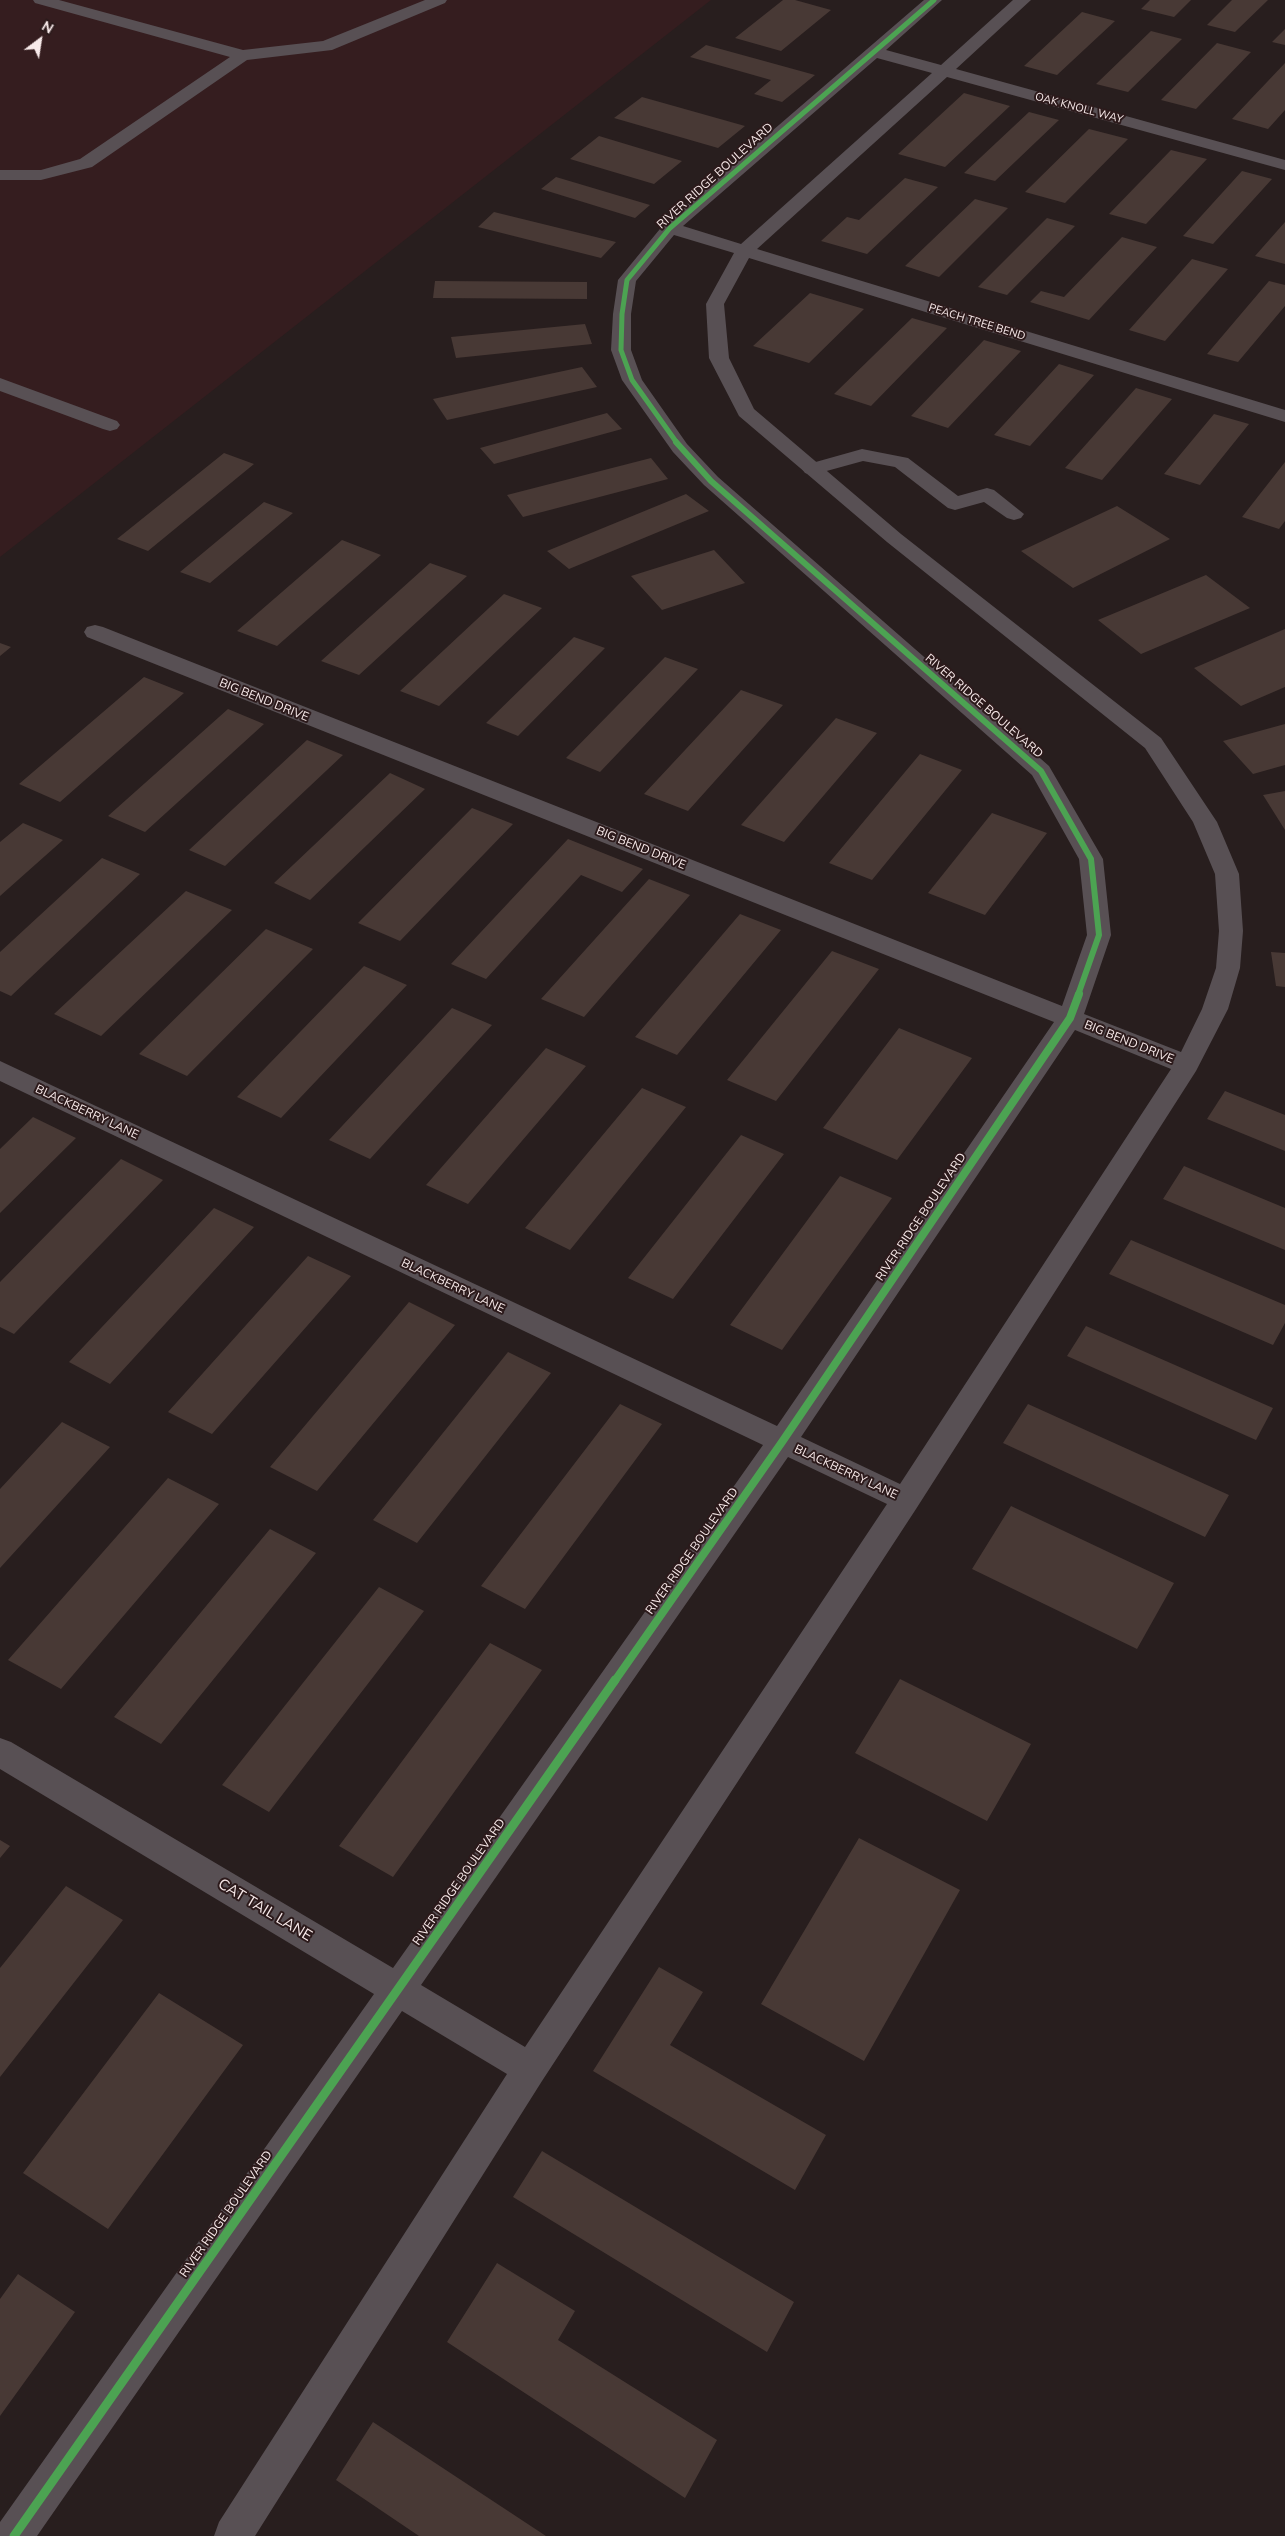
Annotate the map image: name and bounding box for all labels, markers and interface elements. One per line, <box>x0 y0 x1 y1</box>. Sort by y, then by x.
north arrow <box>15 15 65 65</box>
text: N <box>39 17 57 38</box>
street label: OAK KNOLL WAY <box>1034 90 1124 126</box>
street label: RIVER RIDGE BOULEVARD <box>654 120 776 232</box>
street label: PEACH TREE BEND <box>927 301 1027 343</box>
street label: RIVER RIDGE BOULEVARD <box>922 651 1046 761</box>
street label: BIG BEND DRIVE <box>217 675 311 725</box>
street label: BIG BEND DRIVE <box>594 823 688 873</box>
street label: BIG BEND DRIVE <box>1082 1017 1176 1067</box>
street label: BLACKBERRY LANE <box>33 1082 141 1142</box>
street label: RIVER RIDGE BOULEVARD <box>873 1150 969 1284</box>
street label: BLACKBERRY LANE <box>399 1256 507 1316</box>
street label: BLACKBERRY LANE <box>792 1442 900 1502</box>
street label: RIVER RIDGE BOULEVARD <box>643 1485 741 1617</box>
street label: RIVER RIDGE BOULEVARD <box>410 1816 508 1948</box>
street label: CAT TAIL LANE <box>215 1875 315 1945</box>
street label: RIVER RIDGE BOULEVARD <box>177 2148 275 2280</box>

